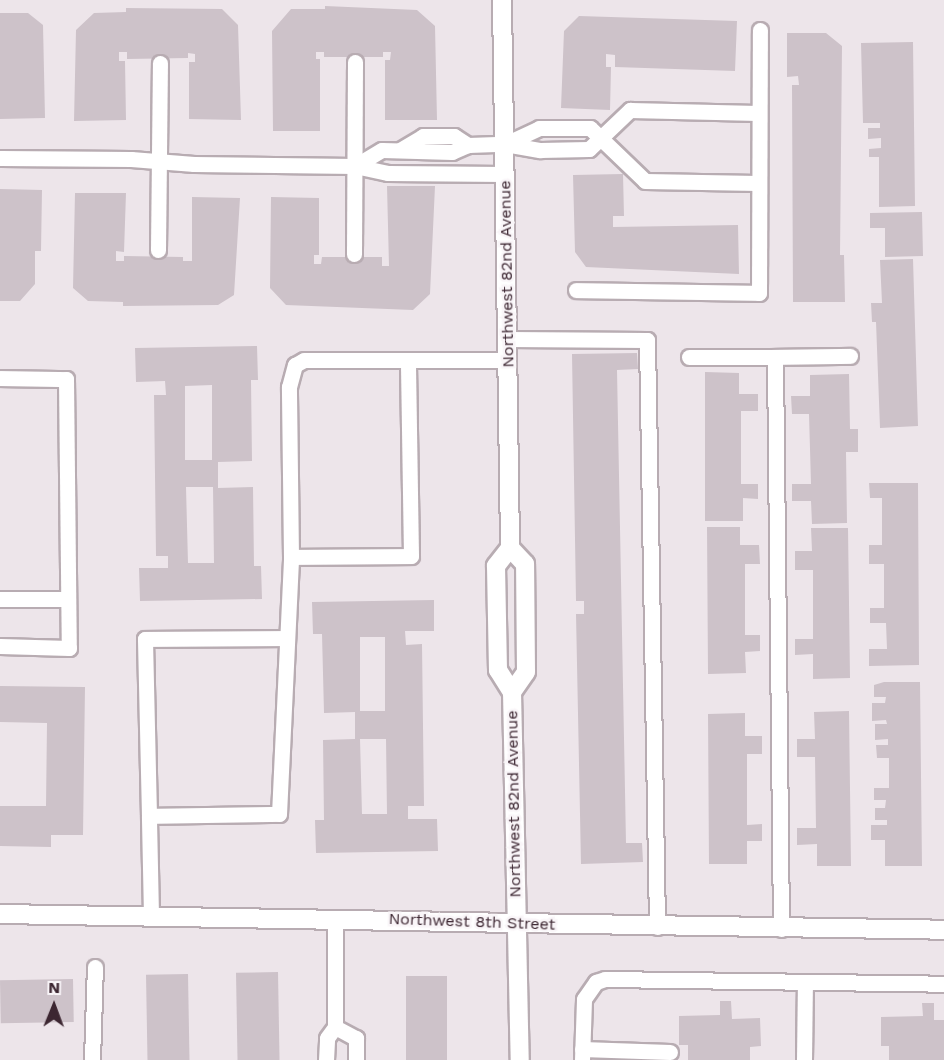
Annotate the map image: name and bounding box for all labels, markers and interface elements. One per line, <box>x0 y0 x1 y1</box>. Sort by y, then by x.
street label: Northwest 82nd Avenue <box>496 180 518 368</box>
street label: Northwest 82nd Avenue <box>503 710 525 898</box>
street label: Northwest 8th Street <box>388 909 556 935</box>
north arrow <box>24 976 84 1036</box>
text: N <box>48 978 60 997</box>

